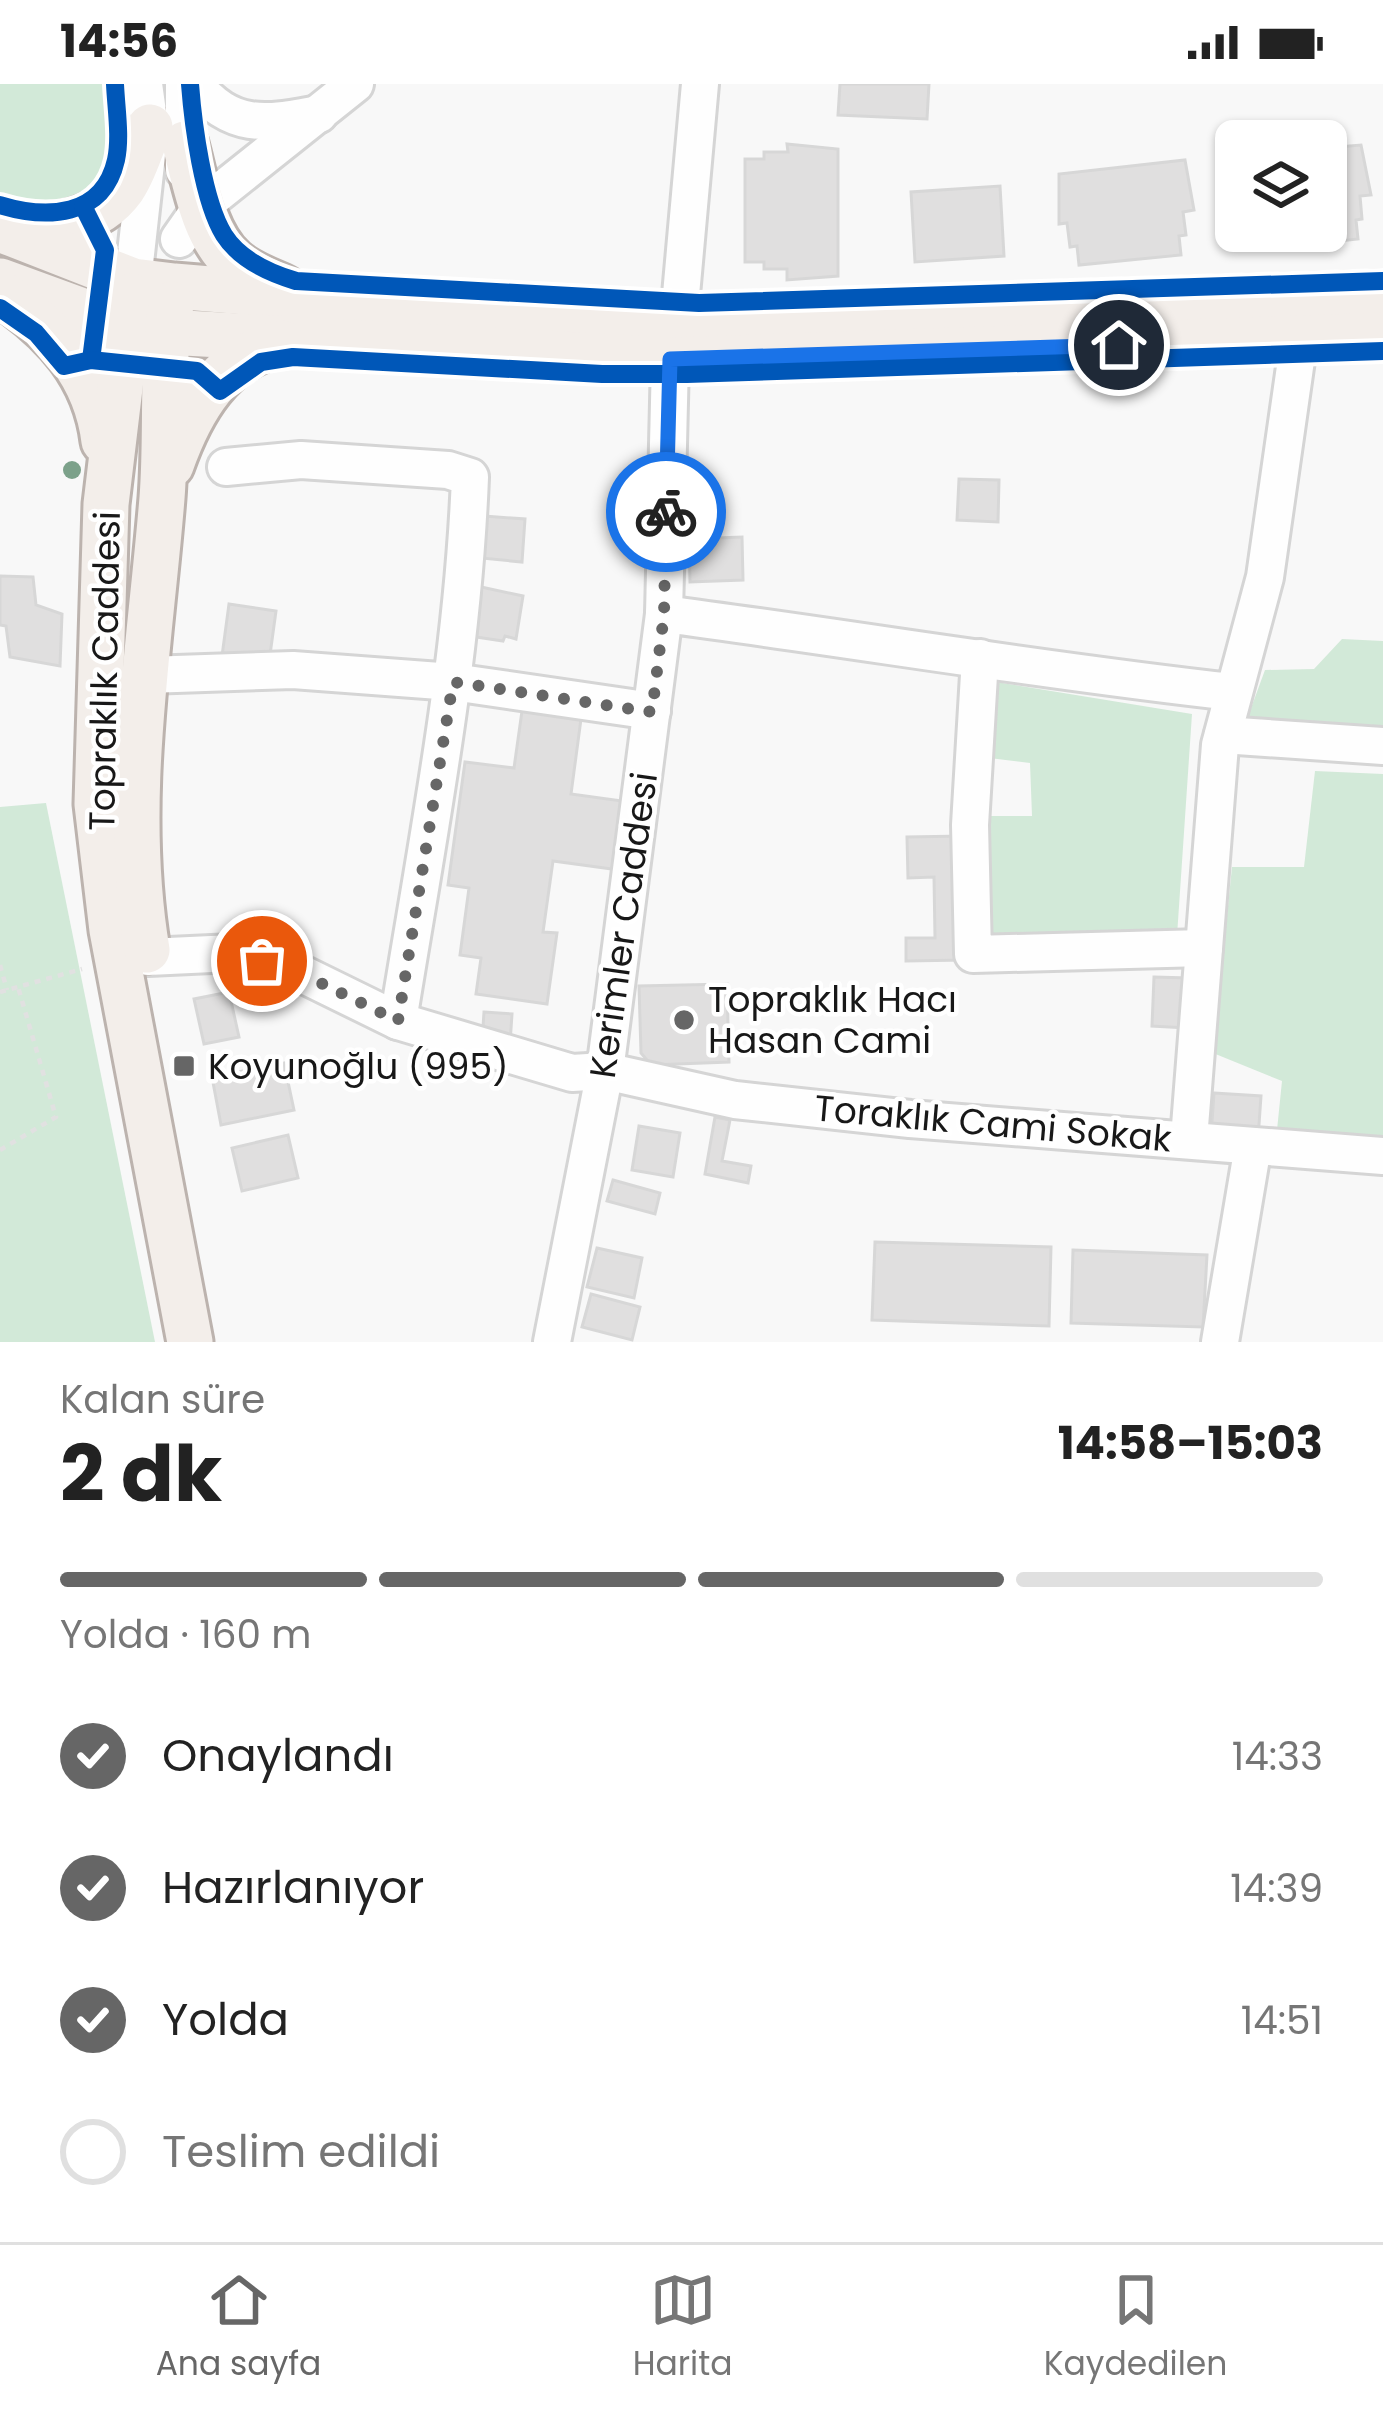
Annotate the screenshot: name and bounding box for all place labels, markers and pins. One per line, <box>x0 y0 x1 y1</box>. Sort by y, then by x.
pin <box>1068 294 1170 396</box>
pin <box>211 910 313 1012</box>
place label: Topraklık Hacı Hasan Cami <box>708 974 957 1066</box>
marker: Topraklık Hacı Hasan Cami <box>671 1007 697 1033</box>
place label: Koyunoğlu (995) <box>208 1041 509 1092</box>
marker: Koyunoğlu (995) <box>171 1053 197 1079</box>

